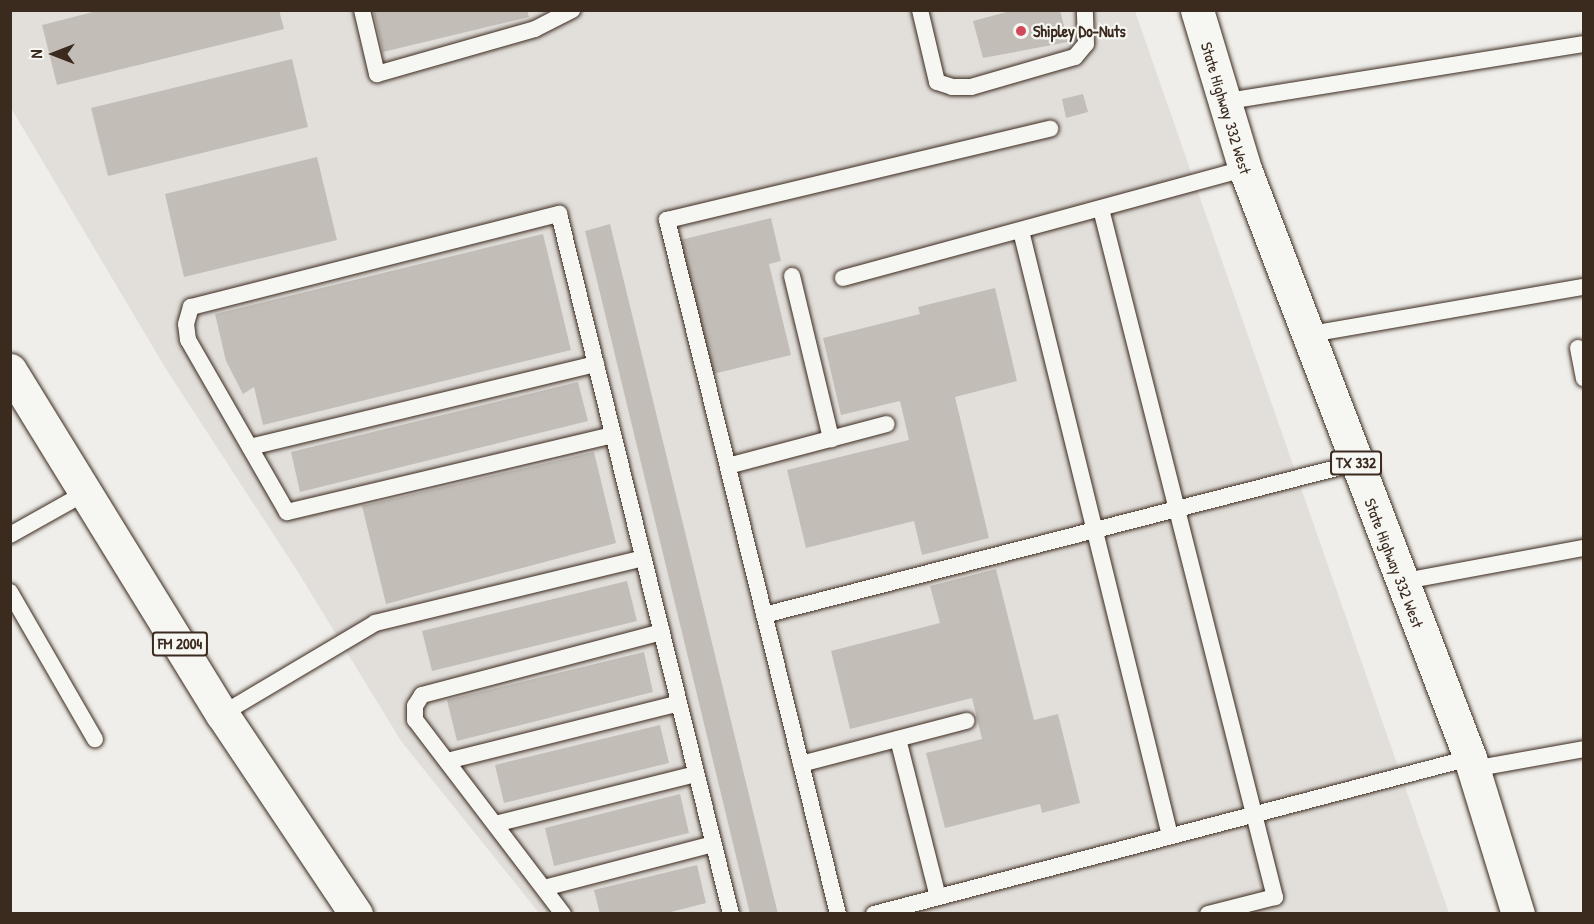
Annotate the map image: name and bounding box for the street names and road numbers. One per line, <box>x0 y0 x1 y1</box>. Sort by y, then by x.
street label: State Highway 332 West <box>1197 40 1255 176</box>
road number: TX 332 <box>1329 451 1383 475</box>
street label: State Highway 332 West <box>1360 496 1428 630</box>
road number: FM 2004 <box>152 632 208 656</box>

